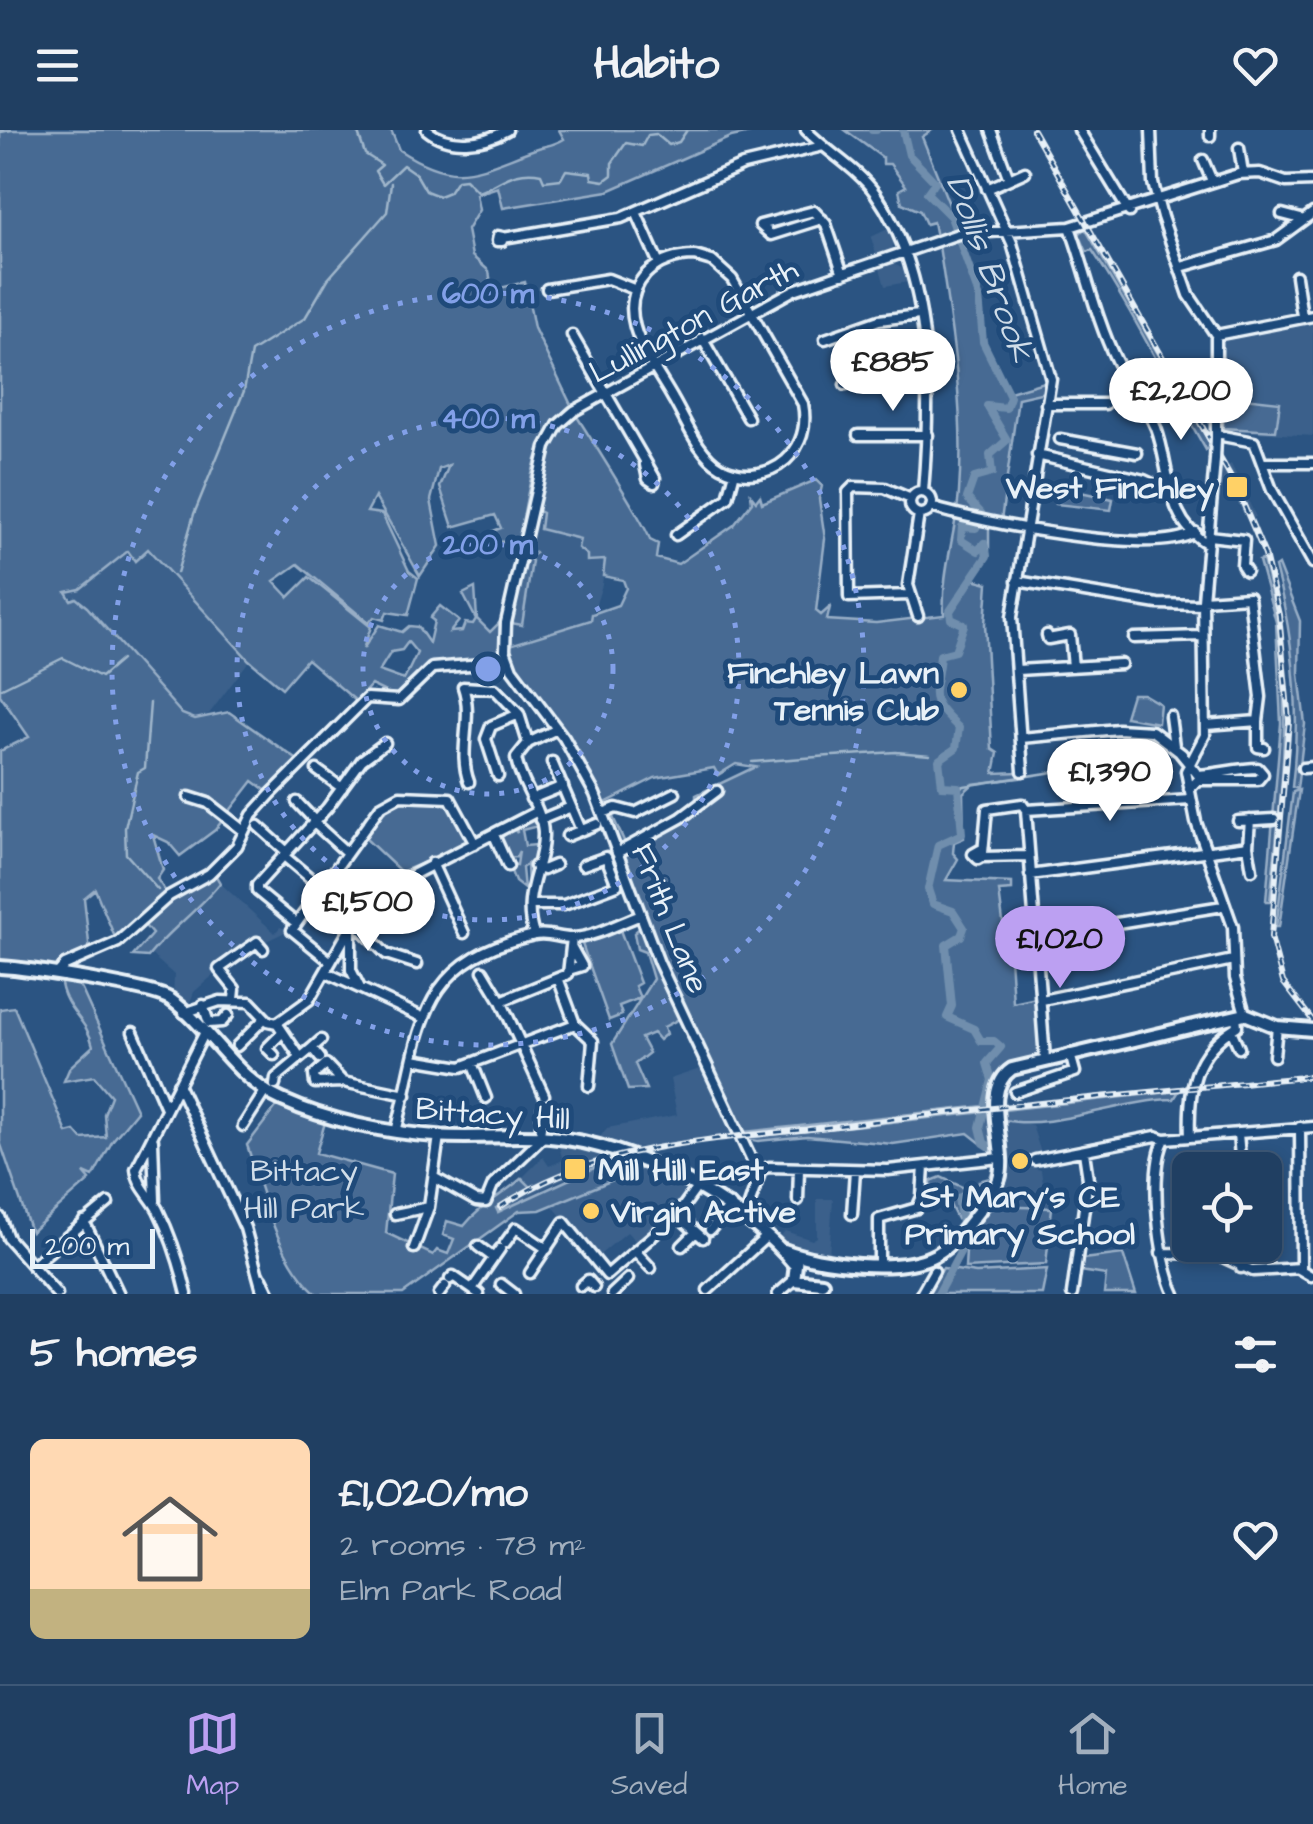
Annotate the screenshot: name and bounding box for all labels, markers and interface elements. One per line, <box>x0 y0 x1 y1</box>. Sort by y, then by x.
text: Habito <box>594 34 719 96</box>
icon: menu <box>30 38 85 93</box>
icon: heart <box>1228 38 1283 93</box>
water label: Dollis Brook <box>933 168 1047 370</box>
street label: Lullington Garth <box>581 247 806 395</box>
text: 600 m <box>442 273 535 315</box>
pin: £885 <box>834 329 952 414</box>
text: £885 <box>852 339 934 384</box>
pin: £2,200 <box>1100 358 1262 443</box>
text: £2,200 <box>1131 368 1231 413</box>
text: 400 m <box>441 398 535 440</box>
place label: West Finchley <box>1005 466 1214 512</box>
marker: West Finchley <box>1224 474 1250 500</box>
text: 200 m <box>442 524 534 566</box>
centre of rings <box>470 651 506 687</box>
place label: Finchley Lawn Tennis Club <box>727 651 939 733</box>
marker: Finchley Lawn Tennis Club <box>948 679 970 701</box>
pin: £1,390 <box>1029 739 1191 824</box>
text: £1,390 <box>1069 749 1151 794</box>
street label: Frith Lane <box>619 837 720 1000</box>
pin: £1,500 <box>287 869 449 954</box>
text: £1,500 <box>323 879 413 924</box>
pin: £1,020 <box>979 906 1141 991</box>
text: £1,020 <box>1017 916 1103 961</box>
street label: Bittacy Hill <box>414 1087 572 1142</box>
place label: Mill Hill East <box>598 1148 765 1193</box>
park label: Bittacy Hill Park <box>243 1149 365 1231</box>
marker: St Mary's CE Primary School <box>1009 1150 1031 1172</box>
map controls <box>1172 1152 1282 1262</box>
button: locate <box>1172 1152 1282 1262</box>
marker: Mill Hill East <box>562 1156 588 1182</box>
place label: St Mary's CE Primary School <box>905 1175 1135 1258</box>
place label: Virgin Active <box>610 1190 796 1236</box>
marker: Virgin Active <box>580 1200 602 1222</box>
scale bar <box>30 1224 155 1268</box>
text: 200 m <box>45 1227 129 1266</box>
text: 5 homes <box>30 1325 197 1383</box>
icon: filters <box>1228 1327 1283 1382</box>
text: £1,020/mo <box>340 1465 528 1523</box>
icon: home <box>110 1479 230 1599</box>
icon: heart <box>1228 1512 1283 1567</box>
text: 2 rooms · 78 m² <box>340 1523 586 1568</box>
text: Elm Park Road <box>340 1568 562 1613</box>
tab: Map <box>185 1706 240 1805</box>
tab: Saved <box>611 1706 687 1805</box>
tab: Home <box>1058 1706 1128 1805</box>

